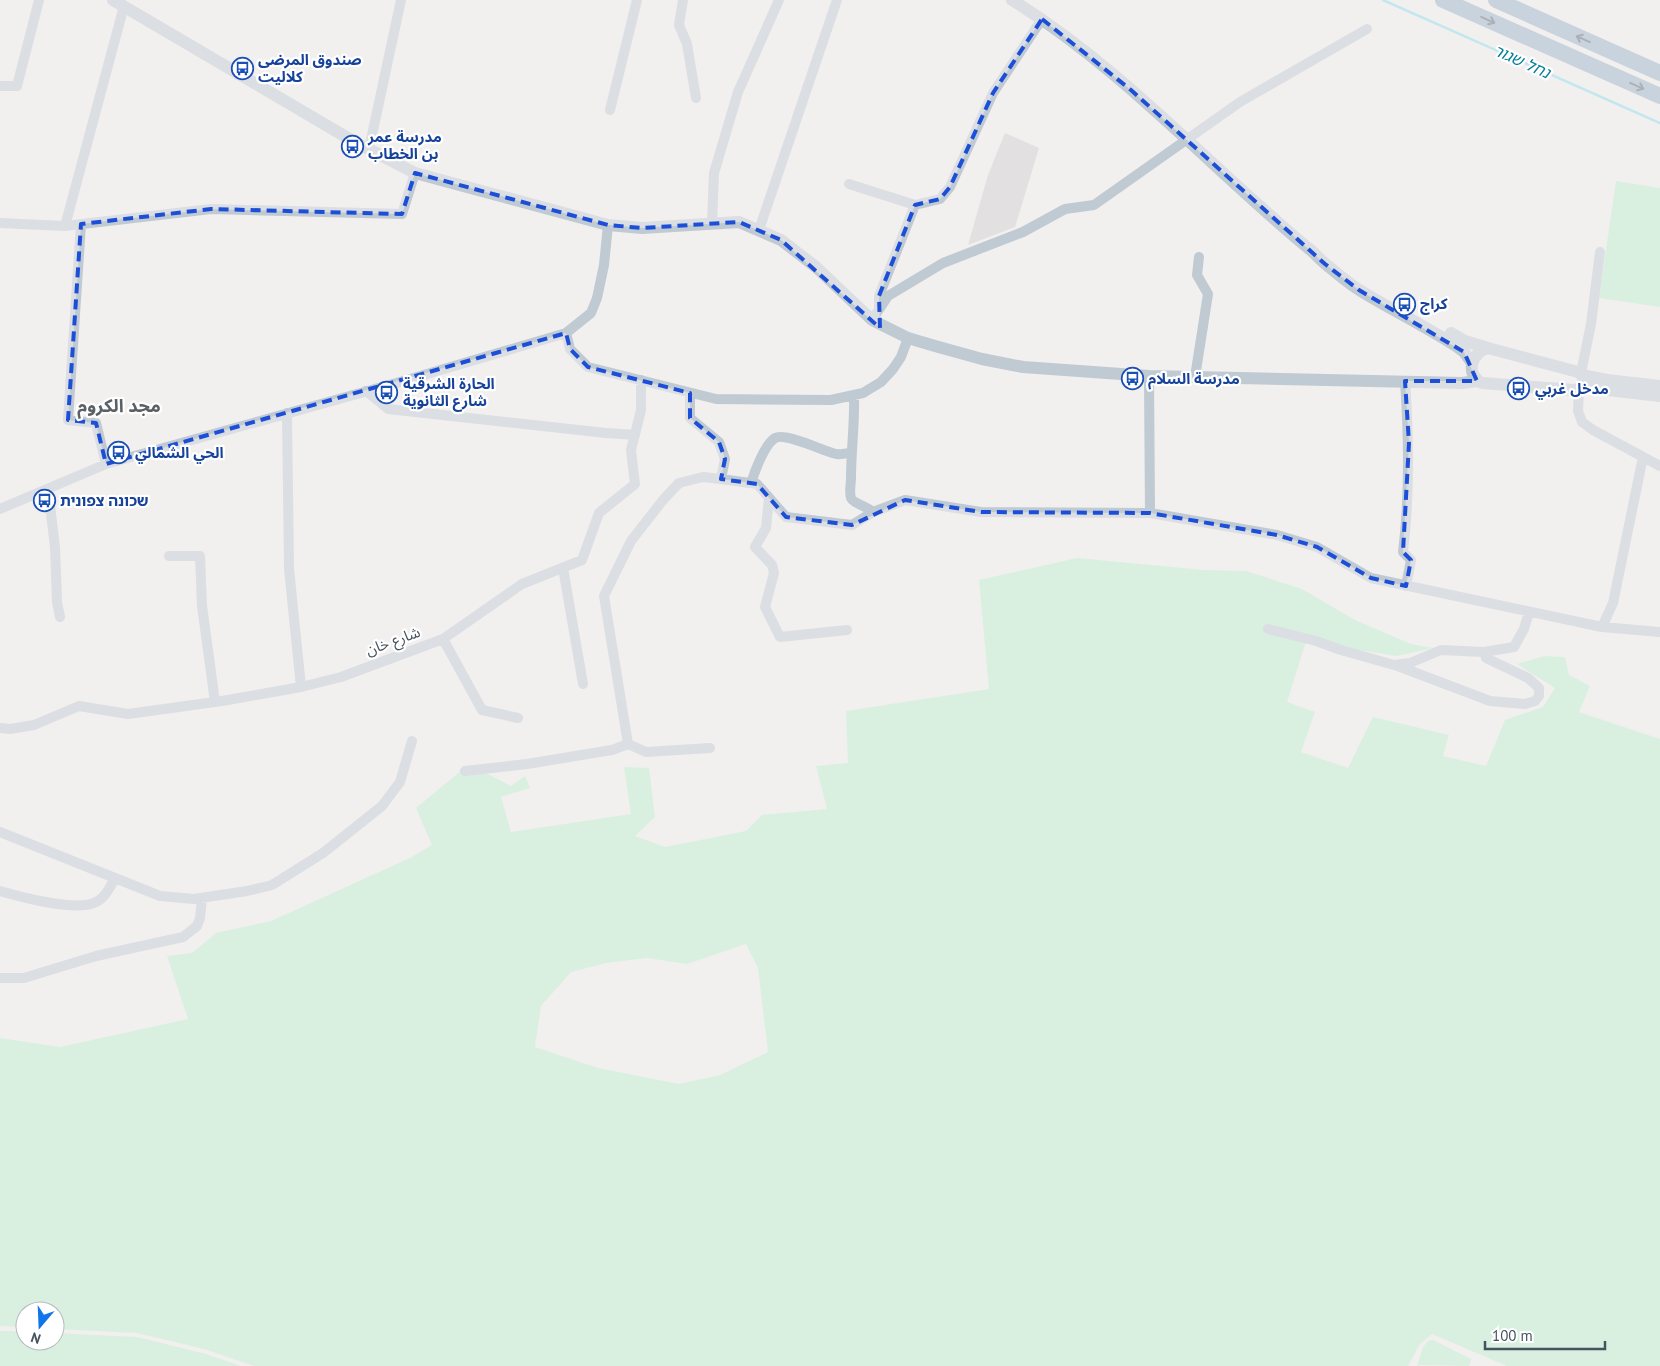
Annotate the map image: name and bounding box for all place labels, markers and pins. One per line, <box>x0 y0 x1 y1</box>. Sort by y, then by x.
place label: صندوق المرضى كلاليت <box>258 50 362 86</box>
bus stop icon: صندوق المرضى كلاليت <box>230 57 254 81</box>
place label: مدرسة عمر بن الخطاب <box>367 127 442 163</box>
bus stop icon: مدرسة عمر بن الخطاب <box>340 134 364 158</box>
bus stop icon: كراج <box>1392 292 1416 316</box>
place label: كراج <box>1420 294 1448 315</box>
bus stop icon: مدرسة السلام <box>1120 367 1144 391</box>
place label: مدرسة السلام <box>1148 369 1240 390</box>
place label: الحارة الشرقية شارع الثانوية <box>403 374 495 412</box>
bus stop icon: مدخل غربي <box>1507 377 1531 401</box>
place label: مدخل غربي <box>1535 379 1609 400</box>
bus stop icon: الحارة الشرقية شارع الثانوية <box>375 381 399 405</box>
bus stop icon: الحي الشمالي <box>107 441 131 465</box>
place label: الحي الشمالي <box>135 443 224 464</box>
bus stop icon: שכונה צפונית <box>32 489 56 513</box>
place label: שכונה צפונית <box>60 491 148 510</box>

